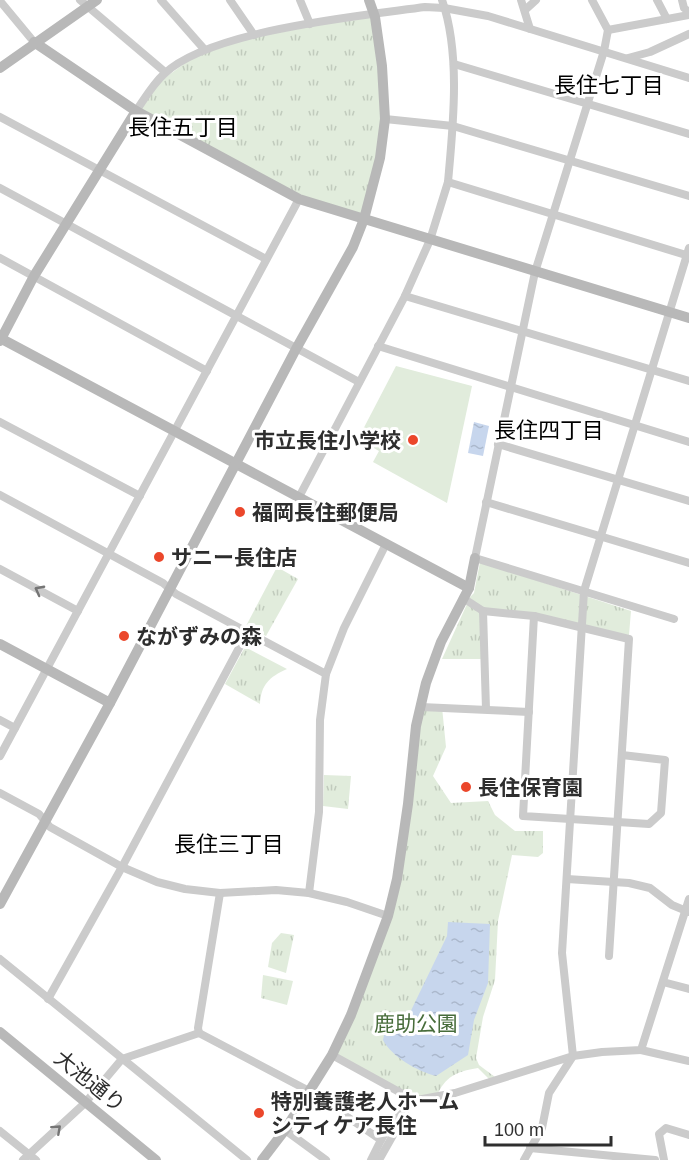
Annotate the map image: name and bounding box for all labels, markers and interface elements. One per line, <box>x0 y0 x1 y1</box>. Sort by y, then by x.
district label: 長住七丁目 <box>554 73 664 98</box>
district label: 長住五丁目 <box>128 115 238 140</box>
district label: 長住四丁目 <box>494 418 604 443</box>
place label: 市立長住小学校 <box>254 429 401 452</box>
marker: 市立長住小学校 <box>406 433 420 447</box>
place label: 福岡長住郵便局 <box>252 501 399 524</box>
marker: 福岡長住郵便局 <box>233 505 247 519</box>
place label: サニー長住店 <box>171 546 297 569</box>
marker: サニー長住店 <box>152 550 166 564</box>
one-way arrow <box>35 586 45 597</box>
place label: ながずみの森 <box>136 625 262 648</box>
marker: ながずみの森 <box>117 629 131 643</box>
place label: 長住保育園 <box>478 776 583 799</box>
marker: 長住保育園 <box>459 780 473 794</box>
district label: 長住三丁目 <box>174 832 284 857</box>
park label: 鹿助公園 <box>374 1012 458 1035</box>
street label: 大池通り <box>50 1046 130 1116</box>
place label: 特別養護老人ホーム シティケア長住 <box>271 1090 459 1137</box>
marker: 特別養護老人ホーム シティケア長住 <box>252 1106 266 1120</box>
scale bar <box>485 1109 611 1147</box>
text: 100 m <box>494 1120 544 1140</box>
one-way arrow <box>50 1125 61 1136</box>

